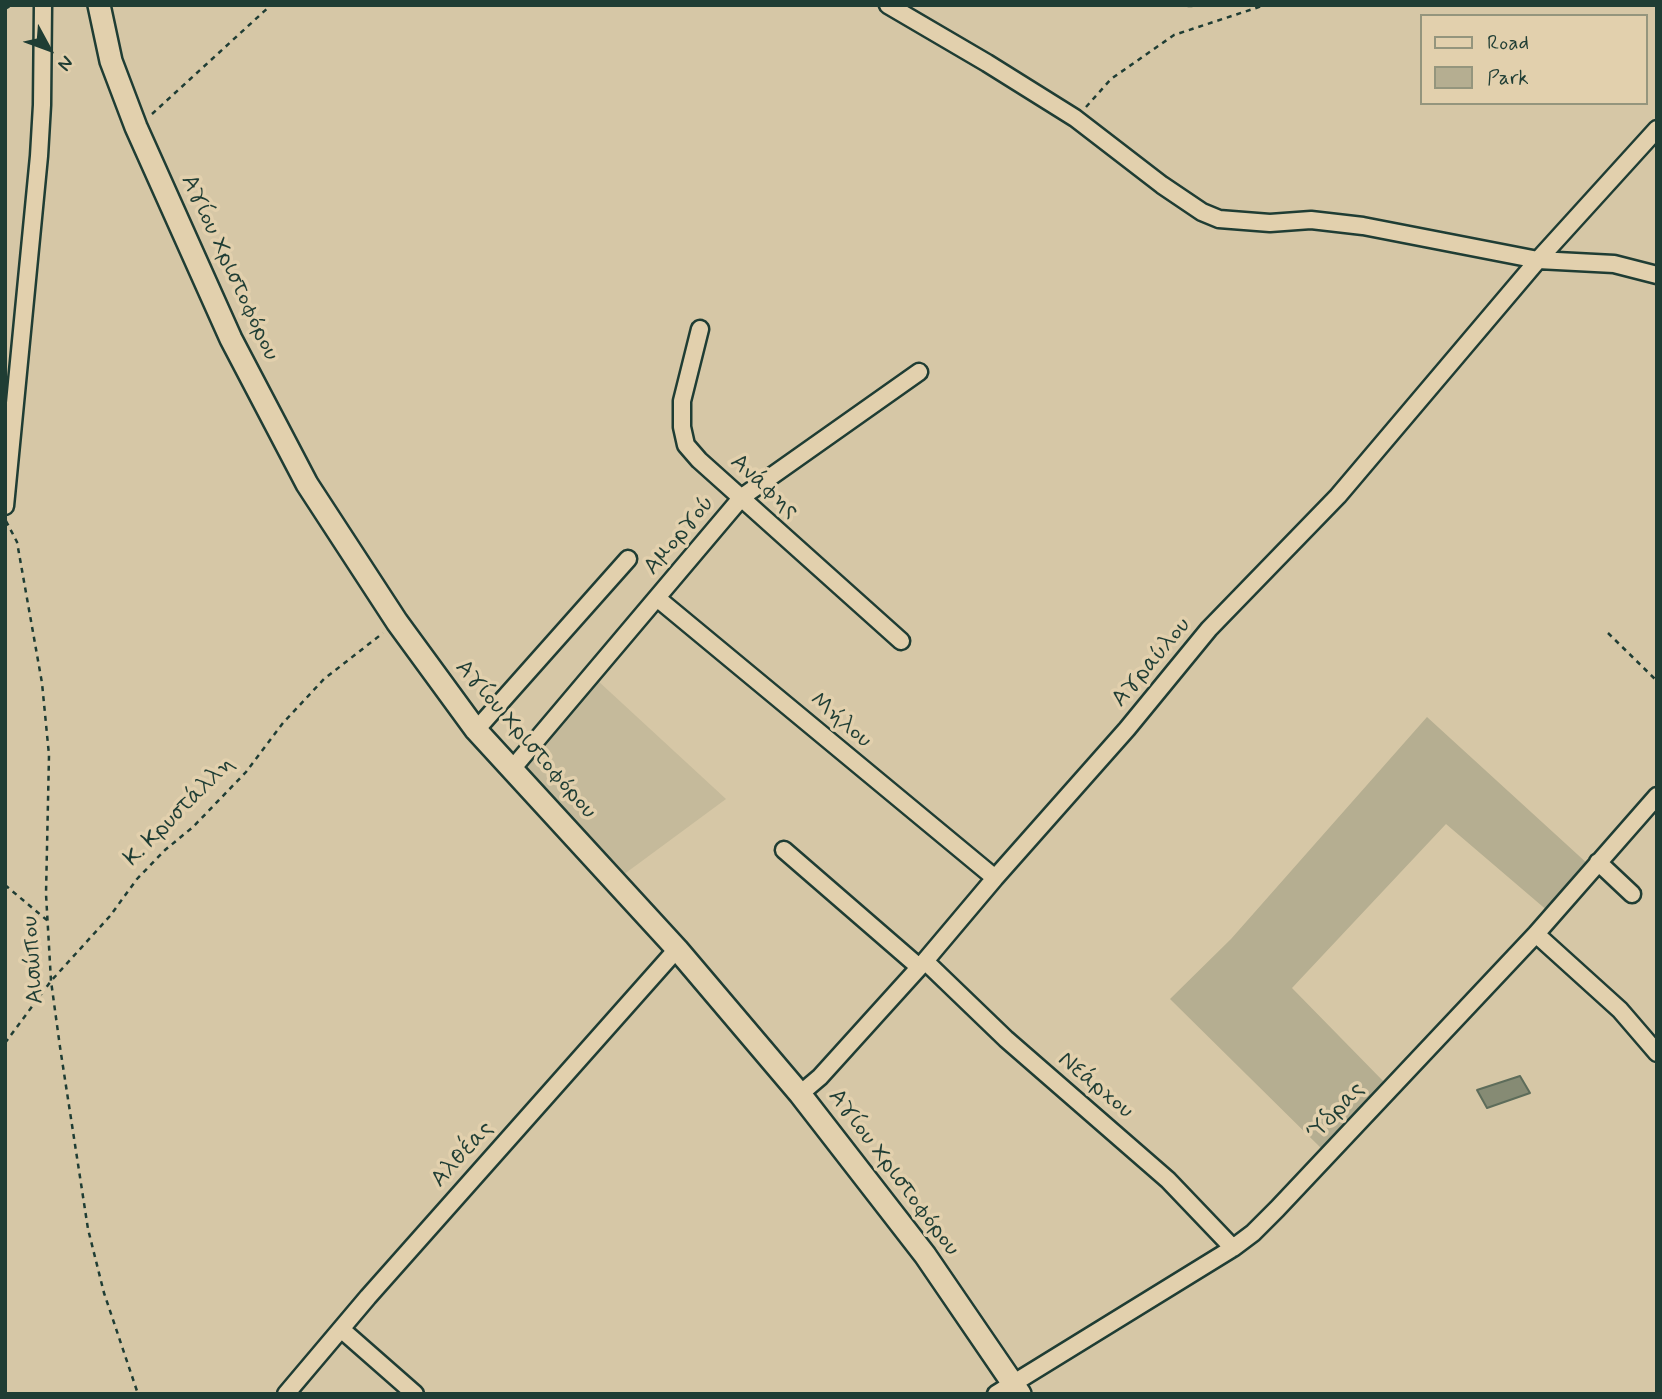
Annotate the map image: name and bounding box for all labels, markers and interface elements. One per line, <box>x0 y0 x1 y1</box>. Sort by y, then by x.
north arrow <box>14 14 84 84</box>
legend <box>1420 14 1648 105</box>
text: Road <box>1487 29 1529 57</box>
text: N <box>52 50 79 76</box>
text: Park <box>1487 64 1529 92</box>
street label: Αγίου Χριστοφόρου <box>173 171 285 365</box>
street label: Ανάφης <box>724 449 804 525</box>
street label: Αμοργού <box>638 490 722 582</box>
street label: Αγραύλου <box>1106 612 1198 714</box>
street label: Αγίου Χριστοφόρου <box>448 654 602 826</box>
street label: Μήλου <box>803 687 877 755</box>
street label: Κ. Κρυστάλλη <box>119 751 241 873</box>
street label: Αισώπου <box>17 915 51 1005</box>
street label: Νεάρχου <box>1051 1046 1139 1126</box>
street label: Ύδρας <box>1302 1076 1372 1148</box>
street label: Αγίου Χριστοφόρου <box>821 1084 965 1262</box>
street label: Αλθέας <box>426 1116 500 1194</box>

